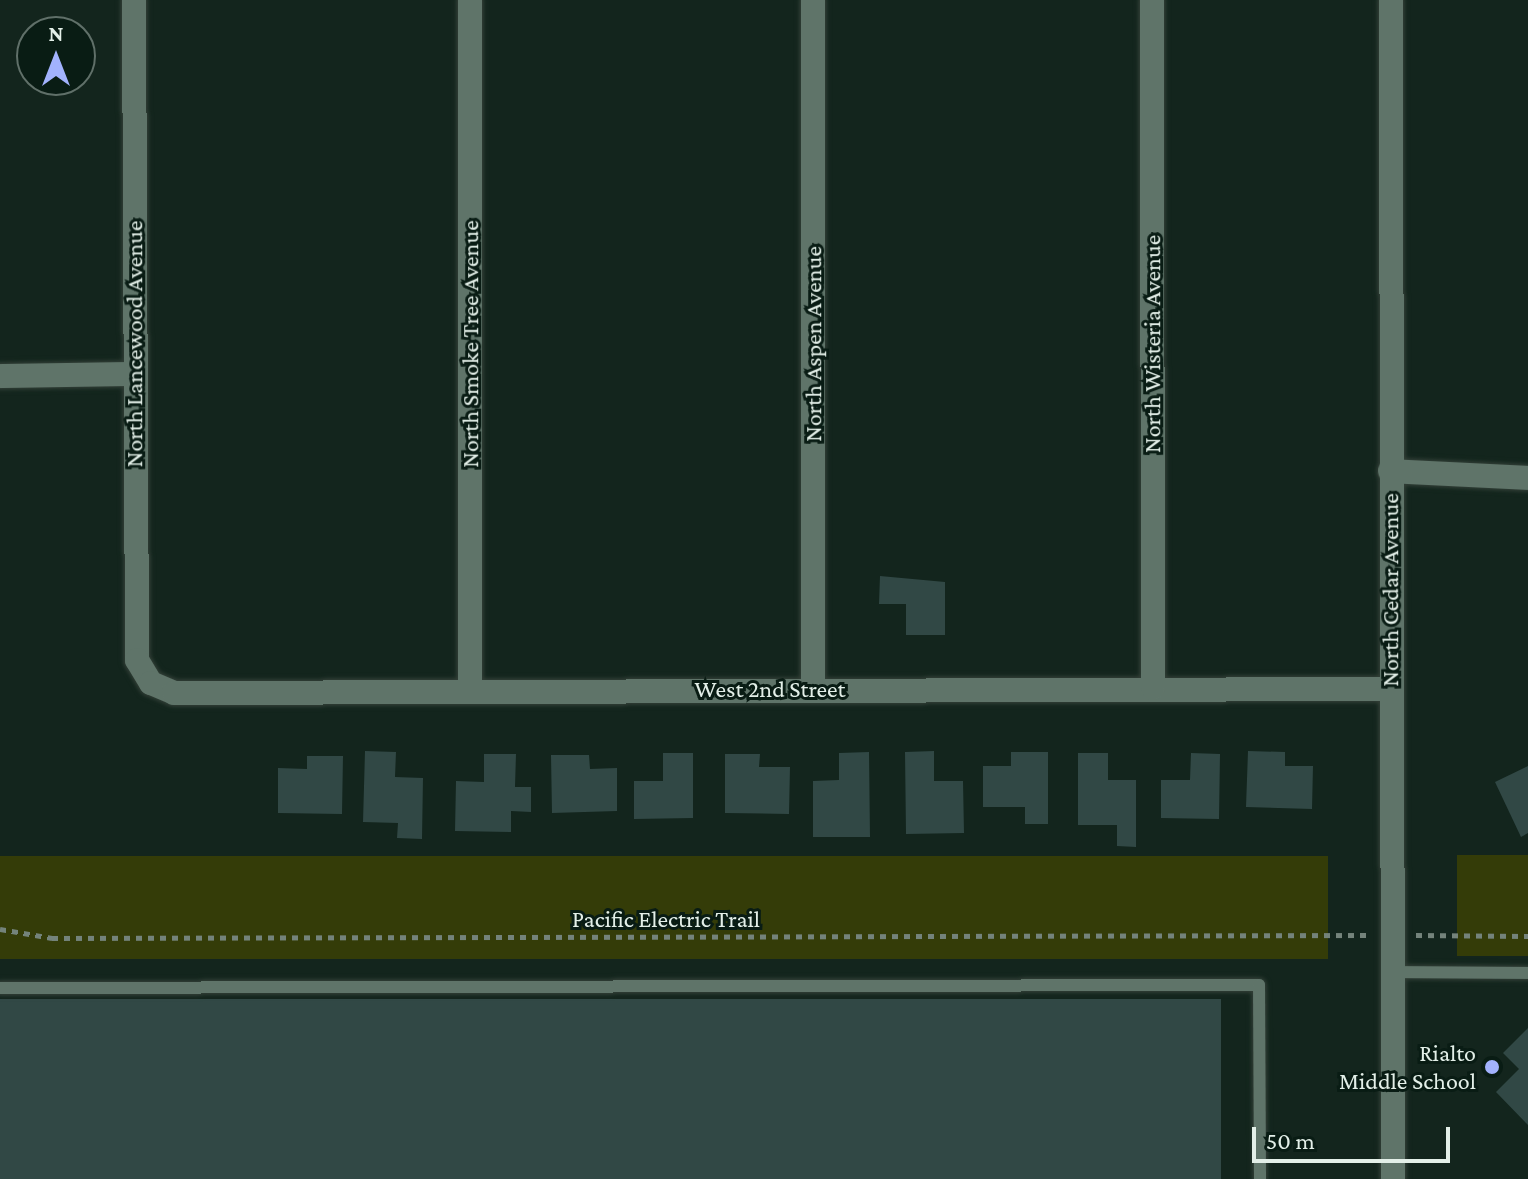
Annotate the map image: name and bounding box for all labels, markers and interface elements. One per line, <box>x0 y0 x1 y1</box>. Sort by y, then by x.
north arrow <box>16 16 96 96</box>
text: N <box>49 21 64 46</box>
street label: North Smoke Tree Avenue <box>456 220 484 468</box>
street label: North Lancewood Avenue <box>120 221 148 467</box>
street label: North Wisteria Avenue <box>1138 235 1166 453</box>
street label: North Aspen Avenue <box>799 246 827 442</box>
street label: North Cedar Avenue <box>1376 493 1404 687</box>
street label: West 2nd Street <box>694 675 846 703</box>
street label: Pacific Electric Trail <box>572 905 760 933</box>
place label: Rialto Middle School <box>1339 1039 1476 1095</box>
marker: Rialto Middle School <box>1483 1058 1501 1076</box>
scale bar <box>1256 1111 1454 1161</box>
text: 50 m <box>1266 1127 1315 1154</box>

